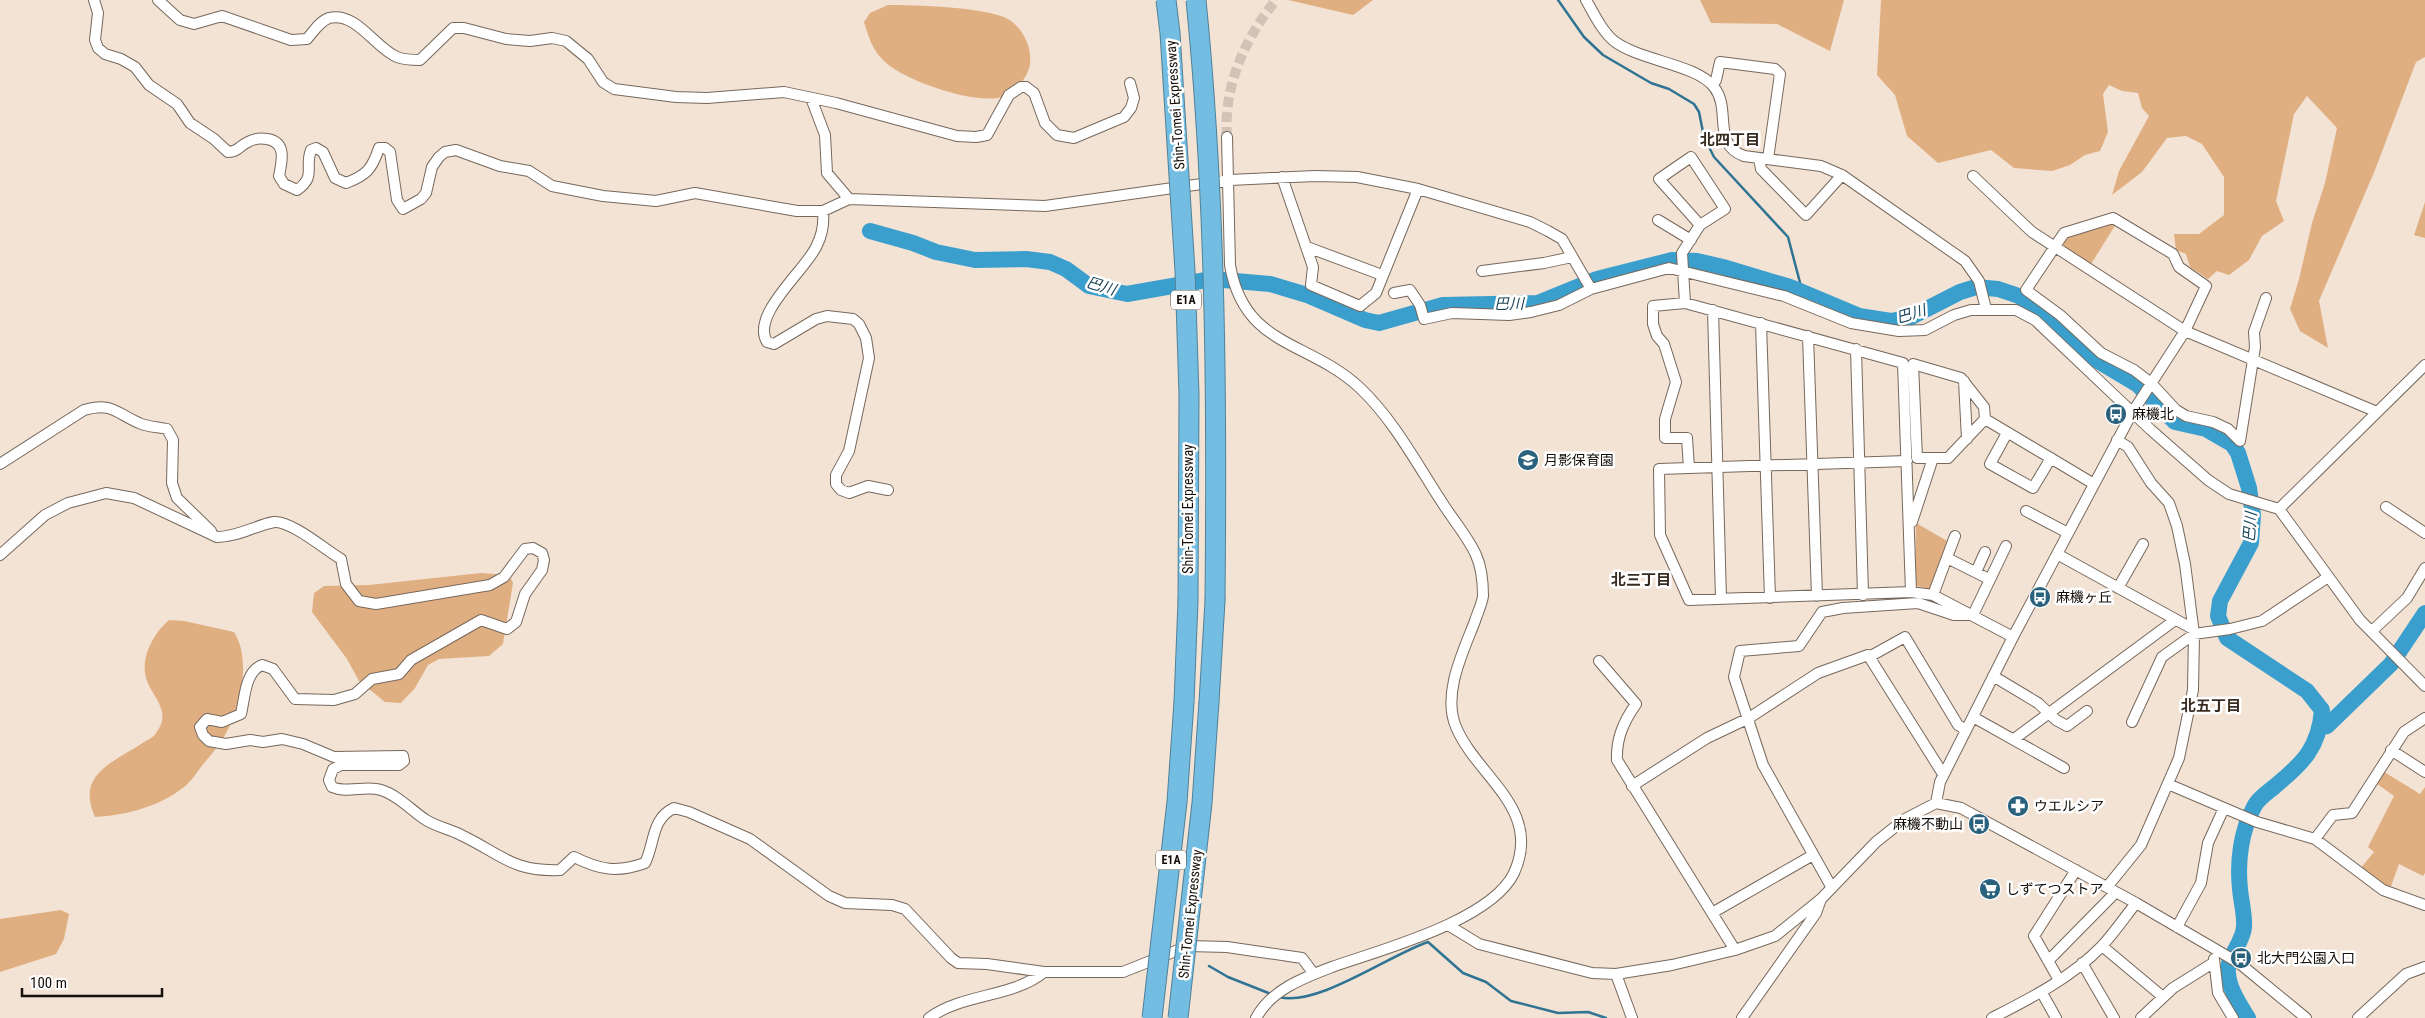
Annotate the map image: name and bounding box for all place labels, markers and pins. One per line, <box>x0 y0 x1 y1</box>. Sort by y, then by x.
bus stop icon: 麻機北 <box>2104 402 2128 426</box>
place label: 麻機北 <box>2132 406 2174 422</box>
school or university icon: 月影保育園 <box>1516 448 1540 472</box>
place label: 月影保育園 <box>1544 452 1614 468</box>
bus stop icon: 麻機ヶ丘 <box>2028 585 2052 609</box>
place label: 麻機ヶ丘 <box>2056 589 2112 605</box>
pharmacy icon: ウエルシア <box>2006 794 2030 818</box>
place label: ウエルシア <box>2034 798 2104 814</box>
bus stop icon: 麻機不動山 <box>1967 812 1991 836</box>
place label: 麻機不動山 <box>1893 816 1963 832</box>
supermarket icon: しずてつストア <box>1978 877 2002 901</box>
place label: しずてつストア <box>2006 881 2103 897</box>
bus stop icon: 北大門公園入口 <box>2229 946 2253 970</box>
place label: 北大門公園入口 <box>2257 950 2355 966</box>

